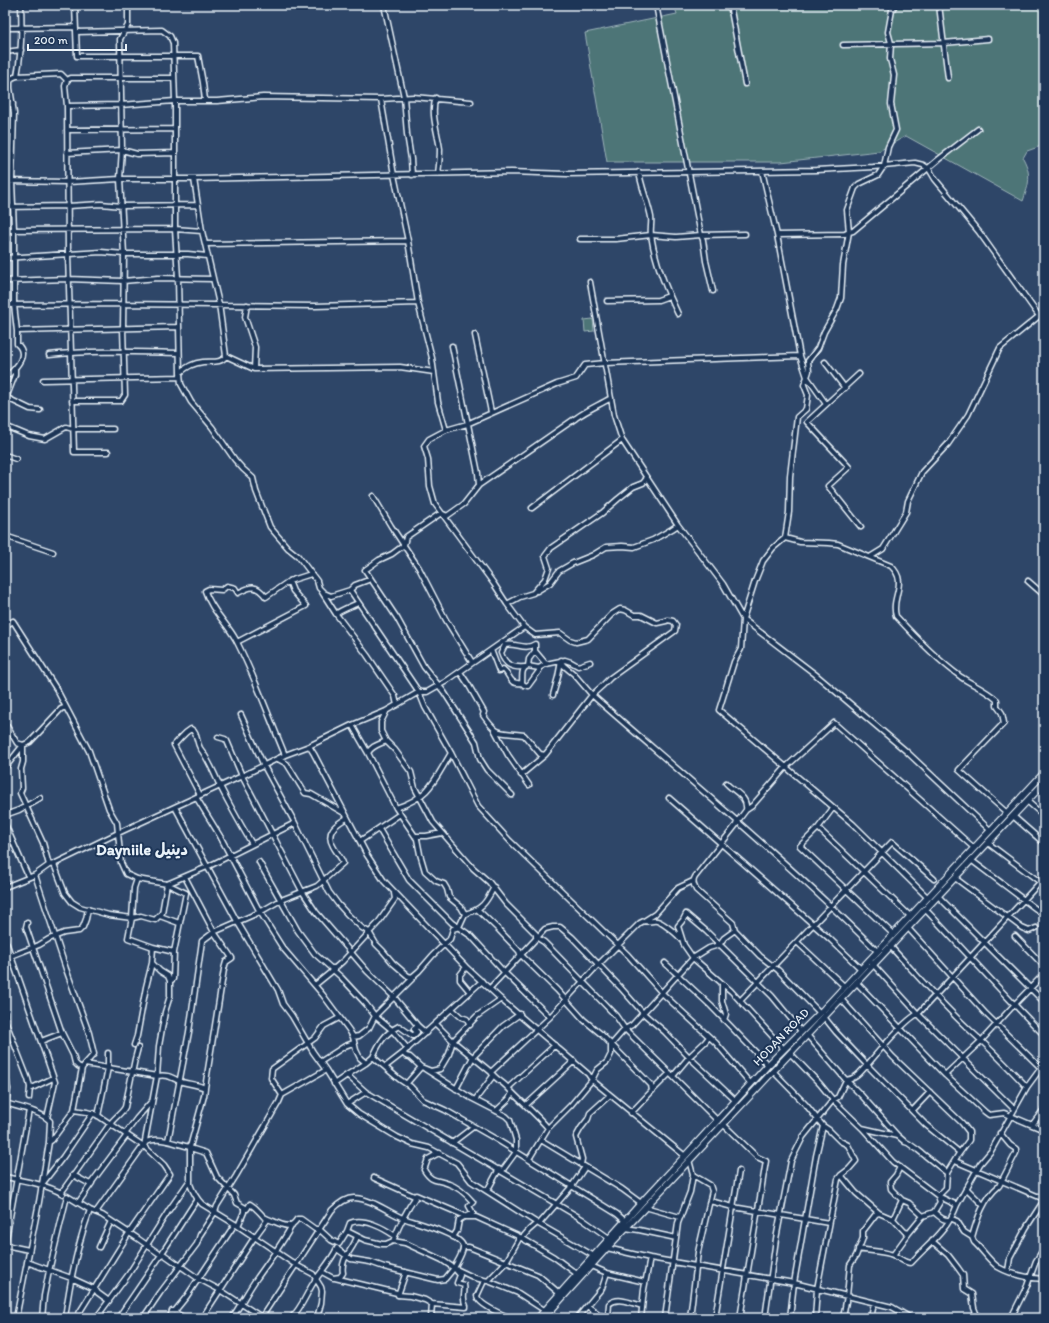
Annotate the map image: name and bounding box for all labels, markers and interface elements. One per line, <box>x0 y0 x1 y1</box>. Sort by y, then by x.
scale bar <box>28 26 126 52</box>
text: 200 m <box>34 33 68 47</box>
district label: Dayniile دينيل <box>96 840 188 860</box>
street label: HODAN ROAD <box>750 1005 812 1069</box>

